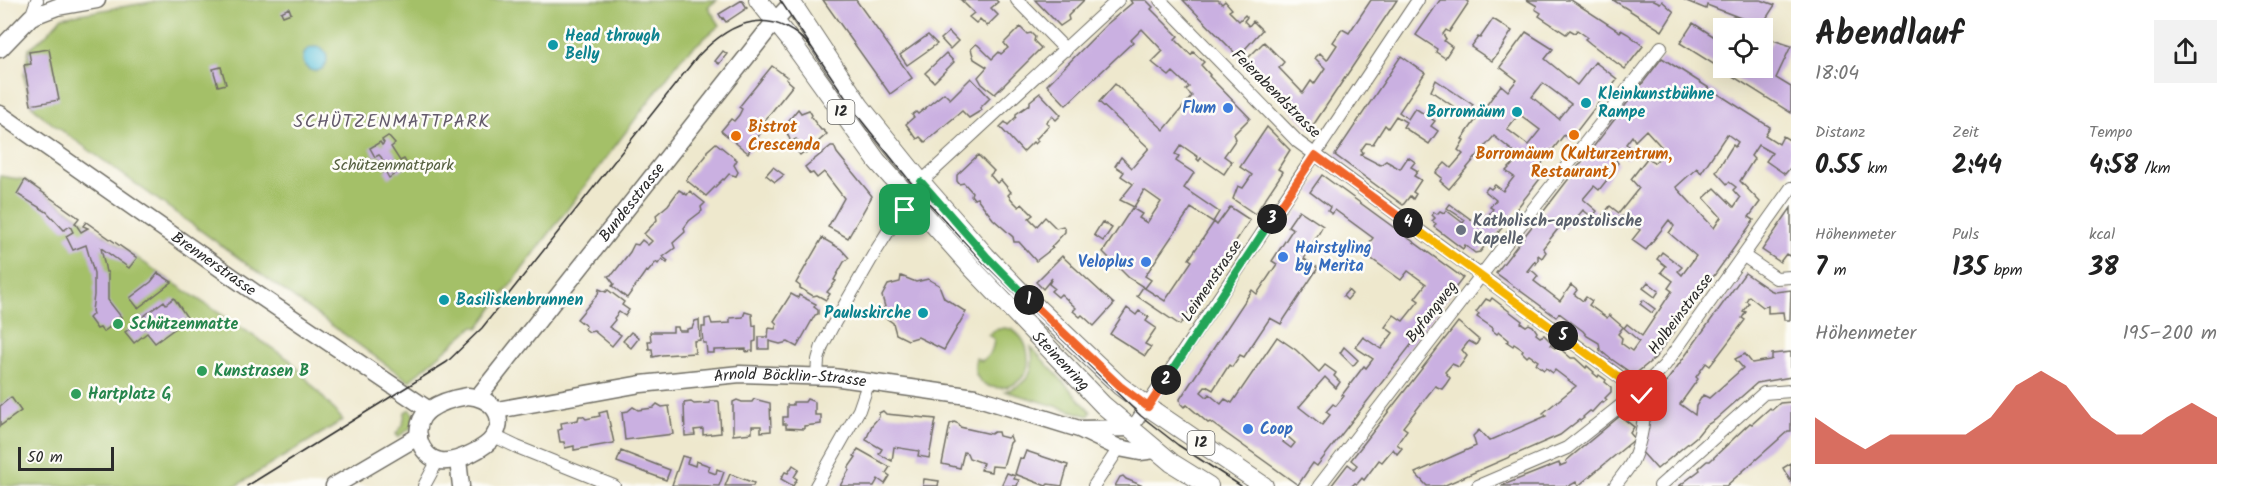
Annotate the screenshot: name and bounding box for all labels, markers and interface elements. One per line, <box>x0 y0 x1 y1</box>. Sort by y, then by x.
text: Abendlauf <box>1815 9 1963 62</box>
map controls <box>1713 18 1773 78</box>
button: locate <box>1713 18 1773 78</box>
button: share <box>2154 20 2217 83</box>
place label: Head through Belly <box>565 24 660 67</box>
marker: Head through Belly <box>546 38 560 52</box>
street label: Feierabendstrasse <box>1225 43 1327 145</box>
text: 18:04 <box>1815 58 1859 90</box>
place label: Kleinkunstbühne Rampe <box>1598 82 1715 125</box>
place label: Flum <box>1182 96 1216 121</box>
marker: Kleinkunstbühne Rampe <box>1579 96 1593 110</box>
road number: 12 <box>828 100 854 124</box>
place label: Borromäum <box>1427 100 1505 125</box>
marker: Flum <box>1221 101 1235 115</box>
marker: Borromäum <box>1510 105 1524 119</box>
district label: SCHÜTZENMATTPARK <box>294 108 490 137</box>
place label: Bistrot Crescenda <box>748 115 820 158</box>
text: Distanz <box>1815 120 1865 145</box>
text: Zeit <box>1952 120 1979 145</box>
text: Tempo <box>2089 120 2132 145</box>
marker: Borromäum (Kulturzentrum, Restaurant) <box>1567 128 1581 142</box>
marker: Bistrot Crescenda <box>729 129 743 143</box>
place label: Borromäum (Kulturzentrum, Restaurant) <box>1475 142 1673 185</box>
text: 0.55 <box>1815 145 1861 187</box>
text: 2:44 <box>1952 145 2002 187</box>
text: 4:58 <box>2089 145 2138 187</box>
park label: Schützenmattpark <box>332 153 454 178</box>
text: km <box>1861 156 1887 181</box>
text: /km <box>2138 156 2170 181</box>
street label: Bundesstrasse <box>592 157 671 247</box>
pin <box>879 184 930 235</box>
icon: arrive <box>888 193 921 226</box>
pin: 3 <box>1257 204 1287 234</box>
text: 3 <box>1268 206 1276 231</box>
pin: 4 <box>1393 208 1423 238</box>
place label: Katholisch-apostolische Kapelle <box>1473 209 1642 252</box>
text: 4 <box>1404 210 1412 235</box>
text: Höhenmeter <box>1815 222 1896 247</box>
text: Puls <box>1952 222 1979 247</box>
text: kcal <box>2089 222 2115 247</box>
marker: Katholisch-apostolische Kapelle <box>1454 223 1468 237</box>
street label: Brennerstrasse <box>166 225 261 302</box>
street label: Leimenstrasse <box>1175 235 1249 327</box>
place label: Hairstyling by Merita <box>1295 236 1372 279</box>
text: 7 <box>1815 247 1827 289</box>
text: 135 <box>1952 247 1987 289</box>
text: 38 <box>2089 247 2119 289</box>
place label: Veloplus <box>1078 250 1135 275</box>
marker: Hairstyling by Merita <box>1276 250 1290 264</box>
marker: Veloplus <box>1139 255 1153 269</box>
text: m <box>1827 258 1846 283</box>
text: bpm <box>1987 258 2022 283</box>
street label: Holbeinstrasse <box>1642 268 1720 360</box>
street label: Byfangweg <box>1400 276 1464 348</box>
pin: 1 <box>1014 285 1044 315</box>
text: 1 <box>1027 287 1031 312</box>
place label: Basiliskenbrunnen <box>456 288 583 313</box>
marker: Basiliskenbrunnen <box>437 293 451 307</box>
place label: Pauluskirche <box>824 301 911 326</box>
marker: Pauluskirche <box>916 306 930 320</box>
place label: Schützenmatte <box>130 312 239 337</box>
marker: Schützenmatte <box>111 317 125 331</box>
text: Höhenmeter <box>1815 318 1916 350</box>
text: 195–200 m <box>2122 318 2217 350</box>
pin: 5 <box>1548 321 1578 351</box>
text: 5 <box>1559 323 1567 348</box>
street label: Steinenring <box>1026 325 1096 397</box>
place label: Kunstrasen B <box>214 359 309 384</box>
street label: Arnold Böcklin-Strasse <box>712 361 868 394</box>
marker: Kunstrasen B <box>195 364 209 378</box>
pin: 2 <box>1151 365 1181 395</box>
text: 2 <box>1161 367 1171 392</box>
pin <box>1616 370 1667 421</box>
icon: check <box>1625 379 1658 412</box>
place label: Hartplatz G <box>88 382 171 407</box>
marker: Hartplatz G <box>69 387 83 401</box>
place label: Coop <box>1260 417 1293 442</box>
marker: Coop <box>1241 422 1255 436</box>
road number: 12 <box>1188 431 1214 455</box>
scale bar <box>18 444 114 472</box>
text: 50 m <box>27 445 63 470</box>

